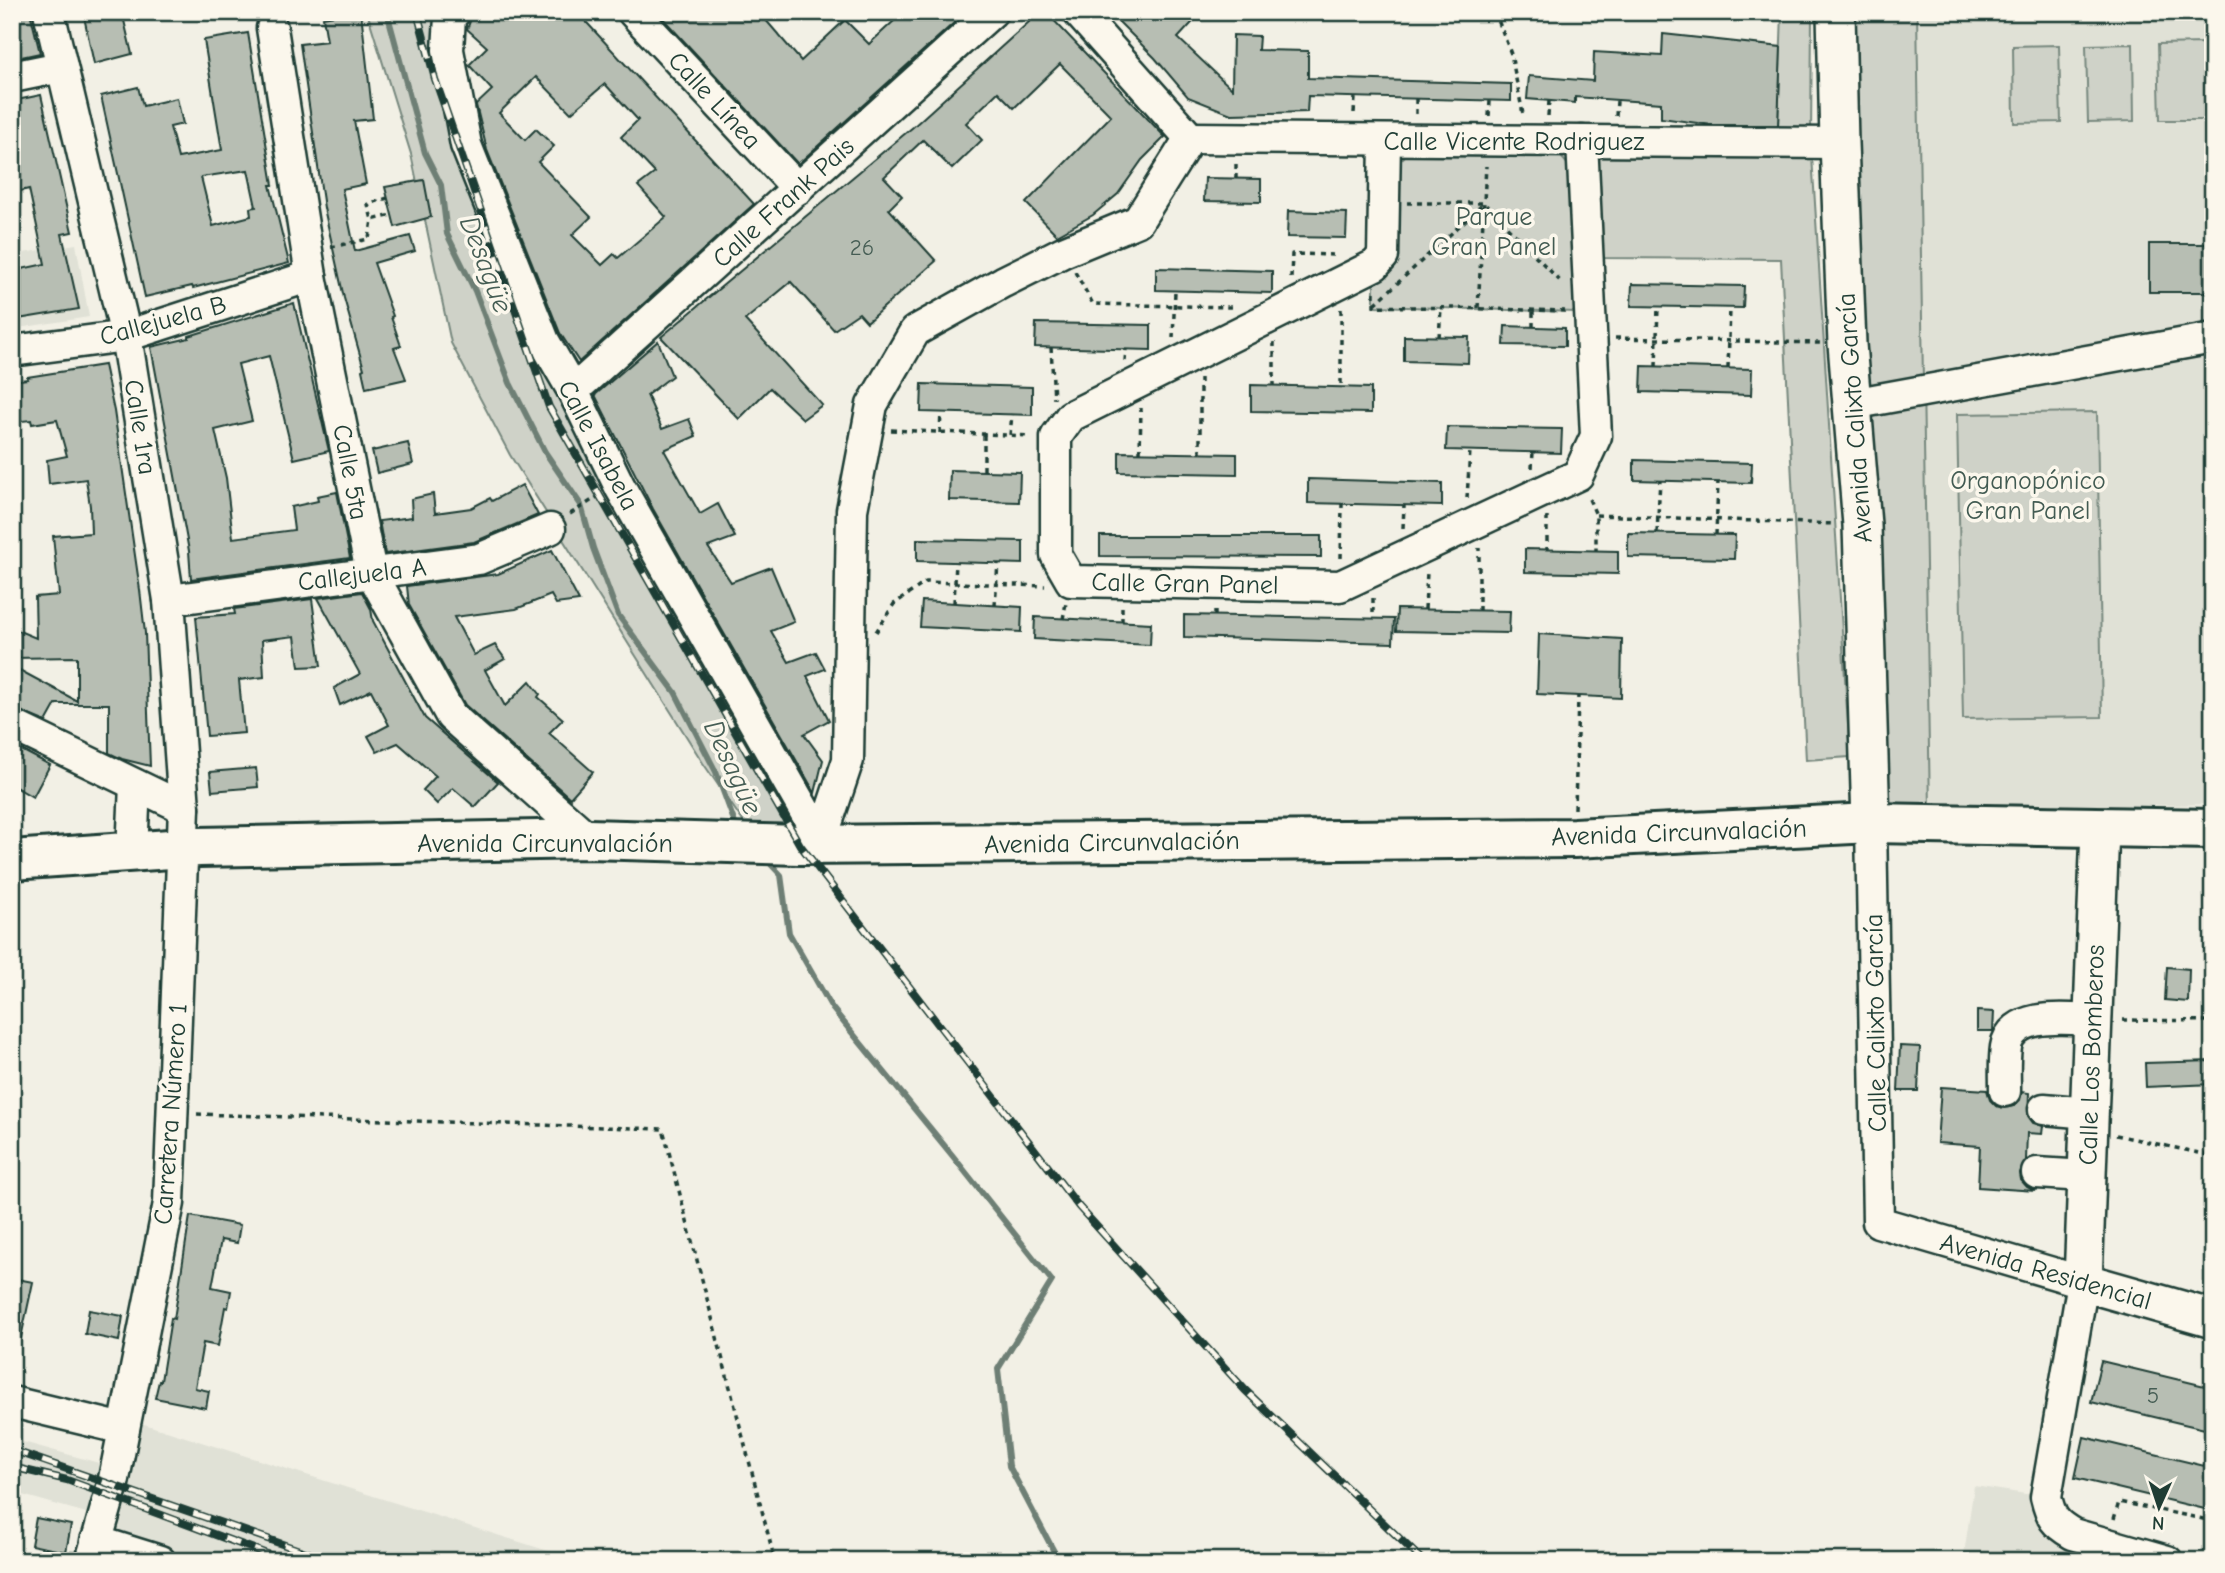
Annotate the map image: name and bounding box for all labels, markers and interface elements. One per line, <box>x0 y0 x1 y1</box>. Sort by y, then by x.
street label: Calle Línea <box>662 46 767 156</box>
street label: Calle Vicente Rodriguez <box>1384 127 1644 157</box>
street label: Calle Frank Pais <box>707 131 861 274</box>
park label: Parque Gran Panel <box>1432 202 1556 262</box>
water label: Desagüe <box>453 211 519 317</box>
house number: 26 <box>850 234 874 261</box>
street label: Callejuela B <box>97 290 230 352</box>
street label: Avenida Calixto García <box>1831 292 1879 544</box>
street label: Calle Isabela <box>551 375 645 516</box>
street label: Calle 1ra <box>118 377 162 477</box>
street label: Calle 5ta <box>326 422 374 523</box>
park label: Organopónico Gran Panel <box>1950 466 2106 526</box>
street label: Callejuela A <box>296 552 428 598</box>
street label: Calle Gran Panel <box>1091 567 1279 601</box>
water label: Desagüe <box>697 715 769 820</box>
street label: Avenida Circunvalación <box>1551 814 1807 852</box>
street label: Avenida Circunvalación <box>984 826 1240 860</box>
street label: Avenida Circunvalación <box>417 829 673 859</box>
street label: Calle Calixto García <box>1859 914 1893 1132</box>
street label: Calle Los Bomberos <box>2073 944 2111 1166</box>
street label: Carretera Número 1 <box>148 1002 194 1226</box>
street label: Avenida Residencial <box>1937 1227 2155 1316</box>
house number: 5 <box>2147 1382 2159 1409</box>
north arrow <box>2124 1472 2194 1542</box>
text: N <box>2151 1512 2165 1534</box>

